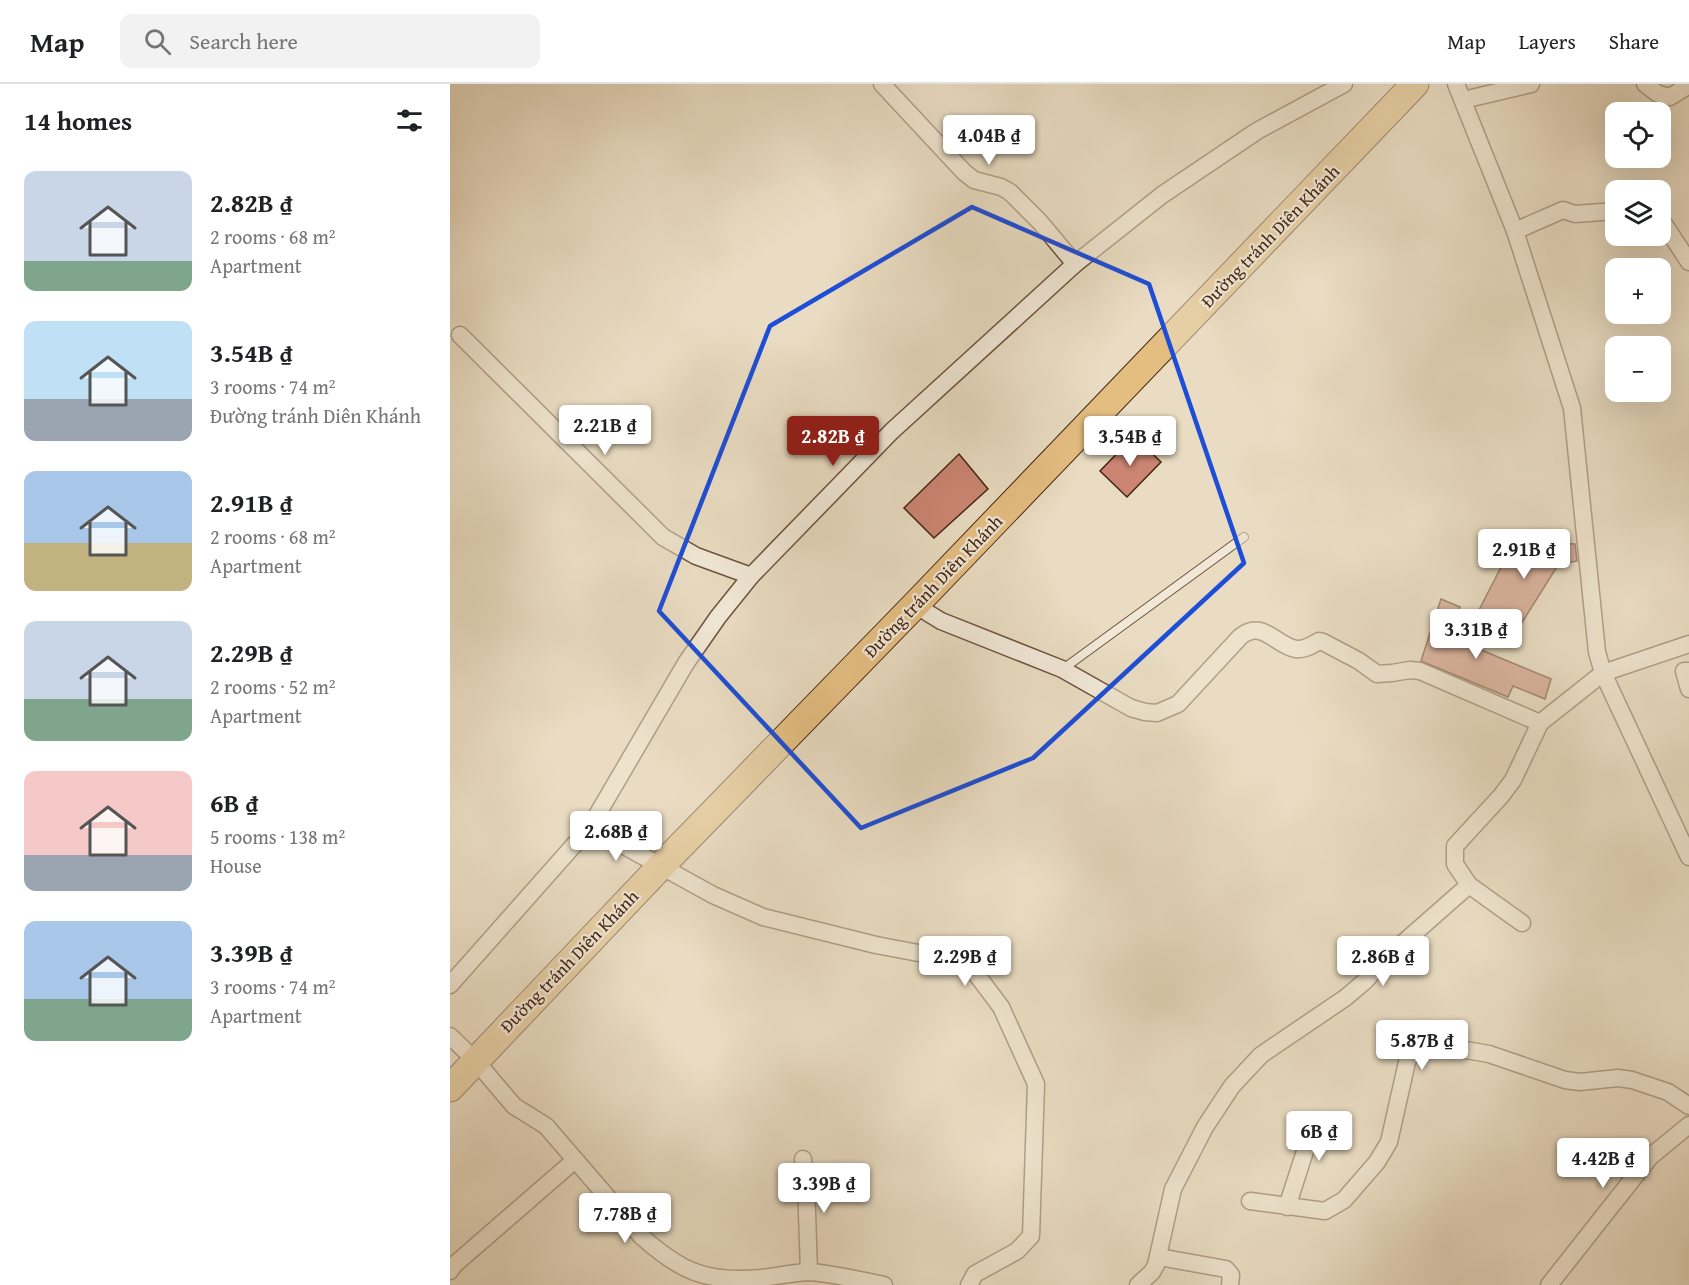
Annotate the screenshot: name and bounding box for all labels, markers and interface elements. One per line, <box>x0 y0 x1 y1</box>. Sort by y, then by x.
search box <box>120 14 540 68</box>
text: Map <box>30 21 84 62</box>
icon: search <box>141 25 174 58</box>
text: Search here <box>189 25 298 57</box>
text: Map <box>1447 26 1486 57</box>
text: Layers <box>1519 26 1576 57</box>
text: Share <box>1609 26 1659 57</box>
text: 14 homes <box>24 101 132 140</box>
map controls <box>1605 102 1671 402</box>
button: locate <box>1605 102 1671 168</box>
icon: filters <box>393 104 426 137</box>
pin: 4.04B ₫ <box>934 115 1044 166</box>
text: 4.04B ₫ <box>957 120 1021 149</box>
street label: Đường tránh Diên Khánh <box>1194 158 1346 314</box>
button: layers <box>1605 180 1671 246</box>
text: 2.82B ₫ <box>210 183 293 222</box>
icon: home <box>72 195 144 267</box>
text: 2 rooms · 68 m² <box>210 222 336 251</box>
text: Apartment <box>210 251 302 280</box>
button: + <box>1605 258 1671 324</box>
text: 3.54B ₫ <box>210 333 293 372</box>
button: − <box>1605 336 1671 402</box>
icon: home <box>72 345 144 417</box>
text: 3 rooms · 74 m² <box>210 372 336 401</box>
text: Đường tránh Diên Khánh <box>210 401 421 430</box>
pin: 2.21B ₫ <box>550 405 660 456</box>
text: 2.21B ₫ <box>573 410 637 439</box>
pin: 2.82B ₫ <box>778 416 888 467</box>
pin: 3.54B ₫ <box>1075 416 1185 467</box>
text: 2.82B ₫ <box>801 421 865 450</box>
text: 3.54B ₫ <box>1098 421 1162 450</box>
text: 2.91B ₫ <box>210 483 293 522</box>
icon: home <box>72 495 144 567</box>
street label: Đường tránh Diên Khánh <box>857 508 1009 664</box>
text: 2 rooms · 68 m² <box>210 522 336 551</box>
pin: 2.91B ₫ <box>1469 529 1579 580</box>
text: 2.91B ₫ <box>1492 534 1556 563</box>
text: Apartment <box>210 551 302 580</box>
pin: 3.31B ₫ <box>1421 609 1531 660</box>
text: 3.31B ₫ <box>1444 614 1508 643</box>
text: 2.29B ₫ <box>210 633 293 672</box>
icon: home <box>72 645 144 717</box>
text: 2 rooms · 52 m² <box>210 672 336 701</box>
text: Apartment <box>210 701 302 730</box>
text: 6B ₫ <box>210 783 259 822</box>
icon: home <box>72 795 144 867</box>
pin: 2.68B ₫ <box>561 811 671 862</box>
text: 2.68B ₫ <box>584 816 648 845</box>
text: 5 rooms · 138 m² <box>210 822 345 851</box>
text: House <box>210 851 262 880</box>
street label: Đường tránh Diên Khánh <box>493 883 645 1039</box>
text: 3.39B ₫ <box>210 933 293 972</box>
pin: 2.29B ₫ <box>910 936 1020 987</box>
pin: 2.86B ₫ <box>1328 936 1438 987</box>
text: 2.29B ₫ <box>933 941 997 970</box>
text: 2.86B ₫ <box>1351 941 1415 970</box>
icon: home <box>72 945 144 1017</box>
text: 3 rooms · 74 m² <box>210 972 336 1001</box>
text: Apartment <box>210 1001 302 1030</box>
pin: 5.87B ₫ <box>1367 1020 1477 1071</box>
text: 5.87B ₫ <box>1390 1025 1454 1054</box>
pin: 6B ₫ <box>1283 1111 1355 1162</box>
text: 6B ₫ <box>1300 1116 1338 1145</box>
pin: 4.42B ₫ <box>1548 1138 1658 1189</box>
text: 4.42B ₫ <box>1571 1143 1635 1172</box>
pin: 3.39B ₫ <box>769 1163 879 1214</box>
text: 3.39B ₫ <box>792 1168 856 1197</box>
pin: 7.78B ₫ <box>570 1193 680 1244</box>
text: 7.78B ₫ <box>593 1198 657 1227</box>

